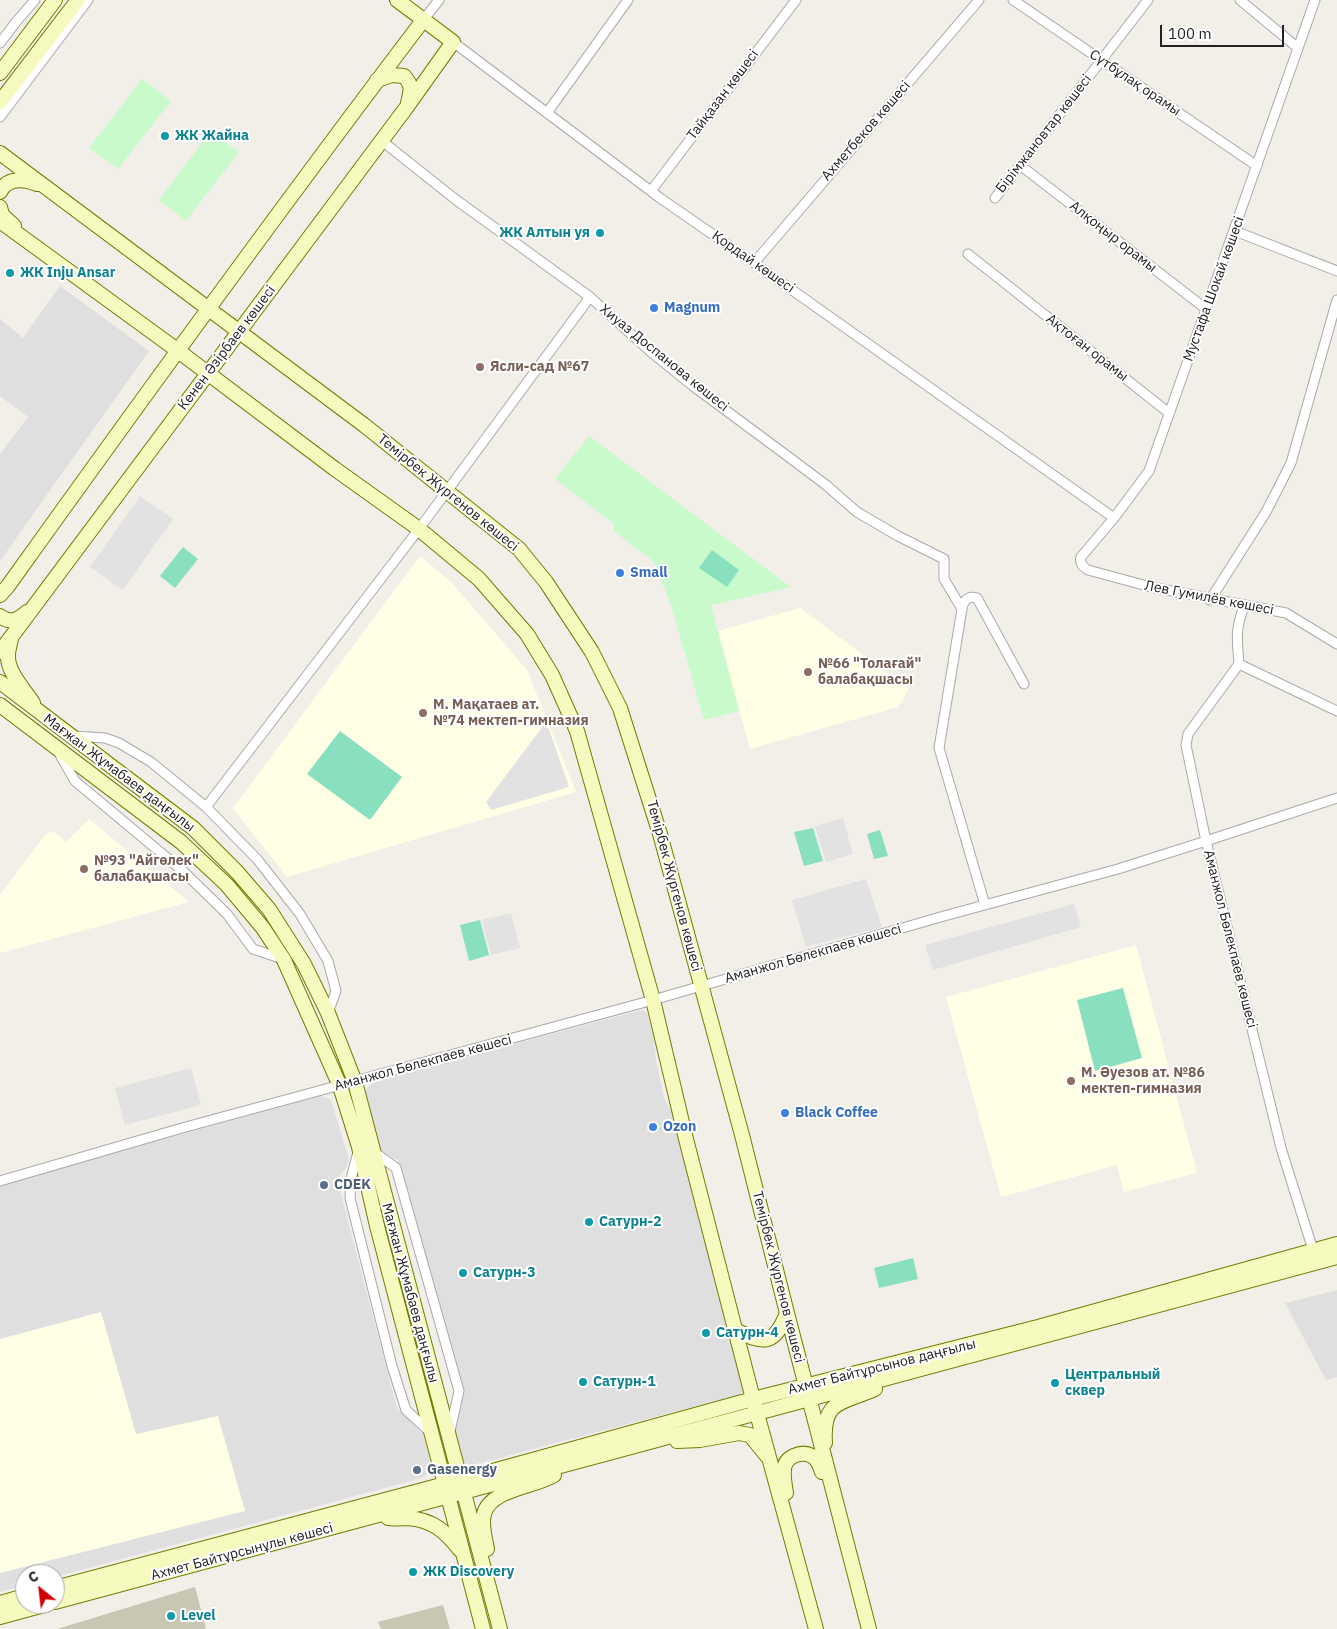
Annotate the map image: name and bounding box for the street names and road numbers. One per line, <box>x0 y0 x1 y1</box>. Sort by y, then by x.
street label: Cүтбұлақ орамы <box>1086 46 1184 120</box>
street label: Тайқазан көшесі <box>684 47 762 143</box>
street label: Бірімжановтар көшесі <box>993 71 1095 197</box>
street label: Ахметбеков көшесі <box>818 78 914 184</box>
street label: Алқоңыр орамы <box>1066 198 1160 276</box>
street label: Мустафа Шокай көшесі <box>1180 214 1248 364</box>
street label: Қордай көшесі <box>708 227 798 297</box>
street label: Кенен Әзірбаев көшесі <box>175 282 279 414</box>
street label: Хиуаз Доспанова көшесі <box>596 301 732 415</box>
street label: Ақтоған орамы <box>1043 311 1131 385</box>
street label: Темірбек Жүргенов көшесі <box>374 431 522 555</box>
street label: Лев Гумилёв көшесі <box>1143 577 1275 619</box>
street label: Мағжан Жұмабаев даңғылы <box>40 710 198 836</box>
street label: Темірбек Жүргенов көшесі <box>643 799 705 973</box>
street label: Аманжол Бөлекпаев көшесі <box>1200 848 1260 1030</box>
street label: Аманжол Бөлекпаев көшесі <box>723 921 903 987</box>
street label: Аманжол Бөлекпаев көшесі <box>332 1031 514 1095</box>
street label: Темірбек Жүргенов көшесі <box>748 1189 808 1365</box>
street label: Мағжан Жұмабаев даңғылы <box>378 1201 442 1385</box>
street label: Ахмет Байтұрсынов даңғылы <box>786 1336 978 1398</box>
street label: Ахмет Байтұрсынұлы көшесі <box>149 1520 335 1584</box>

